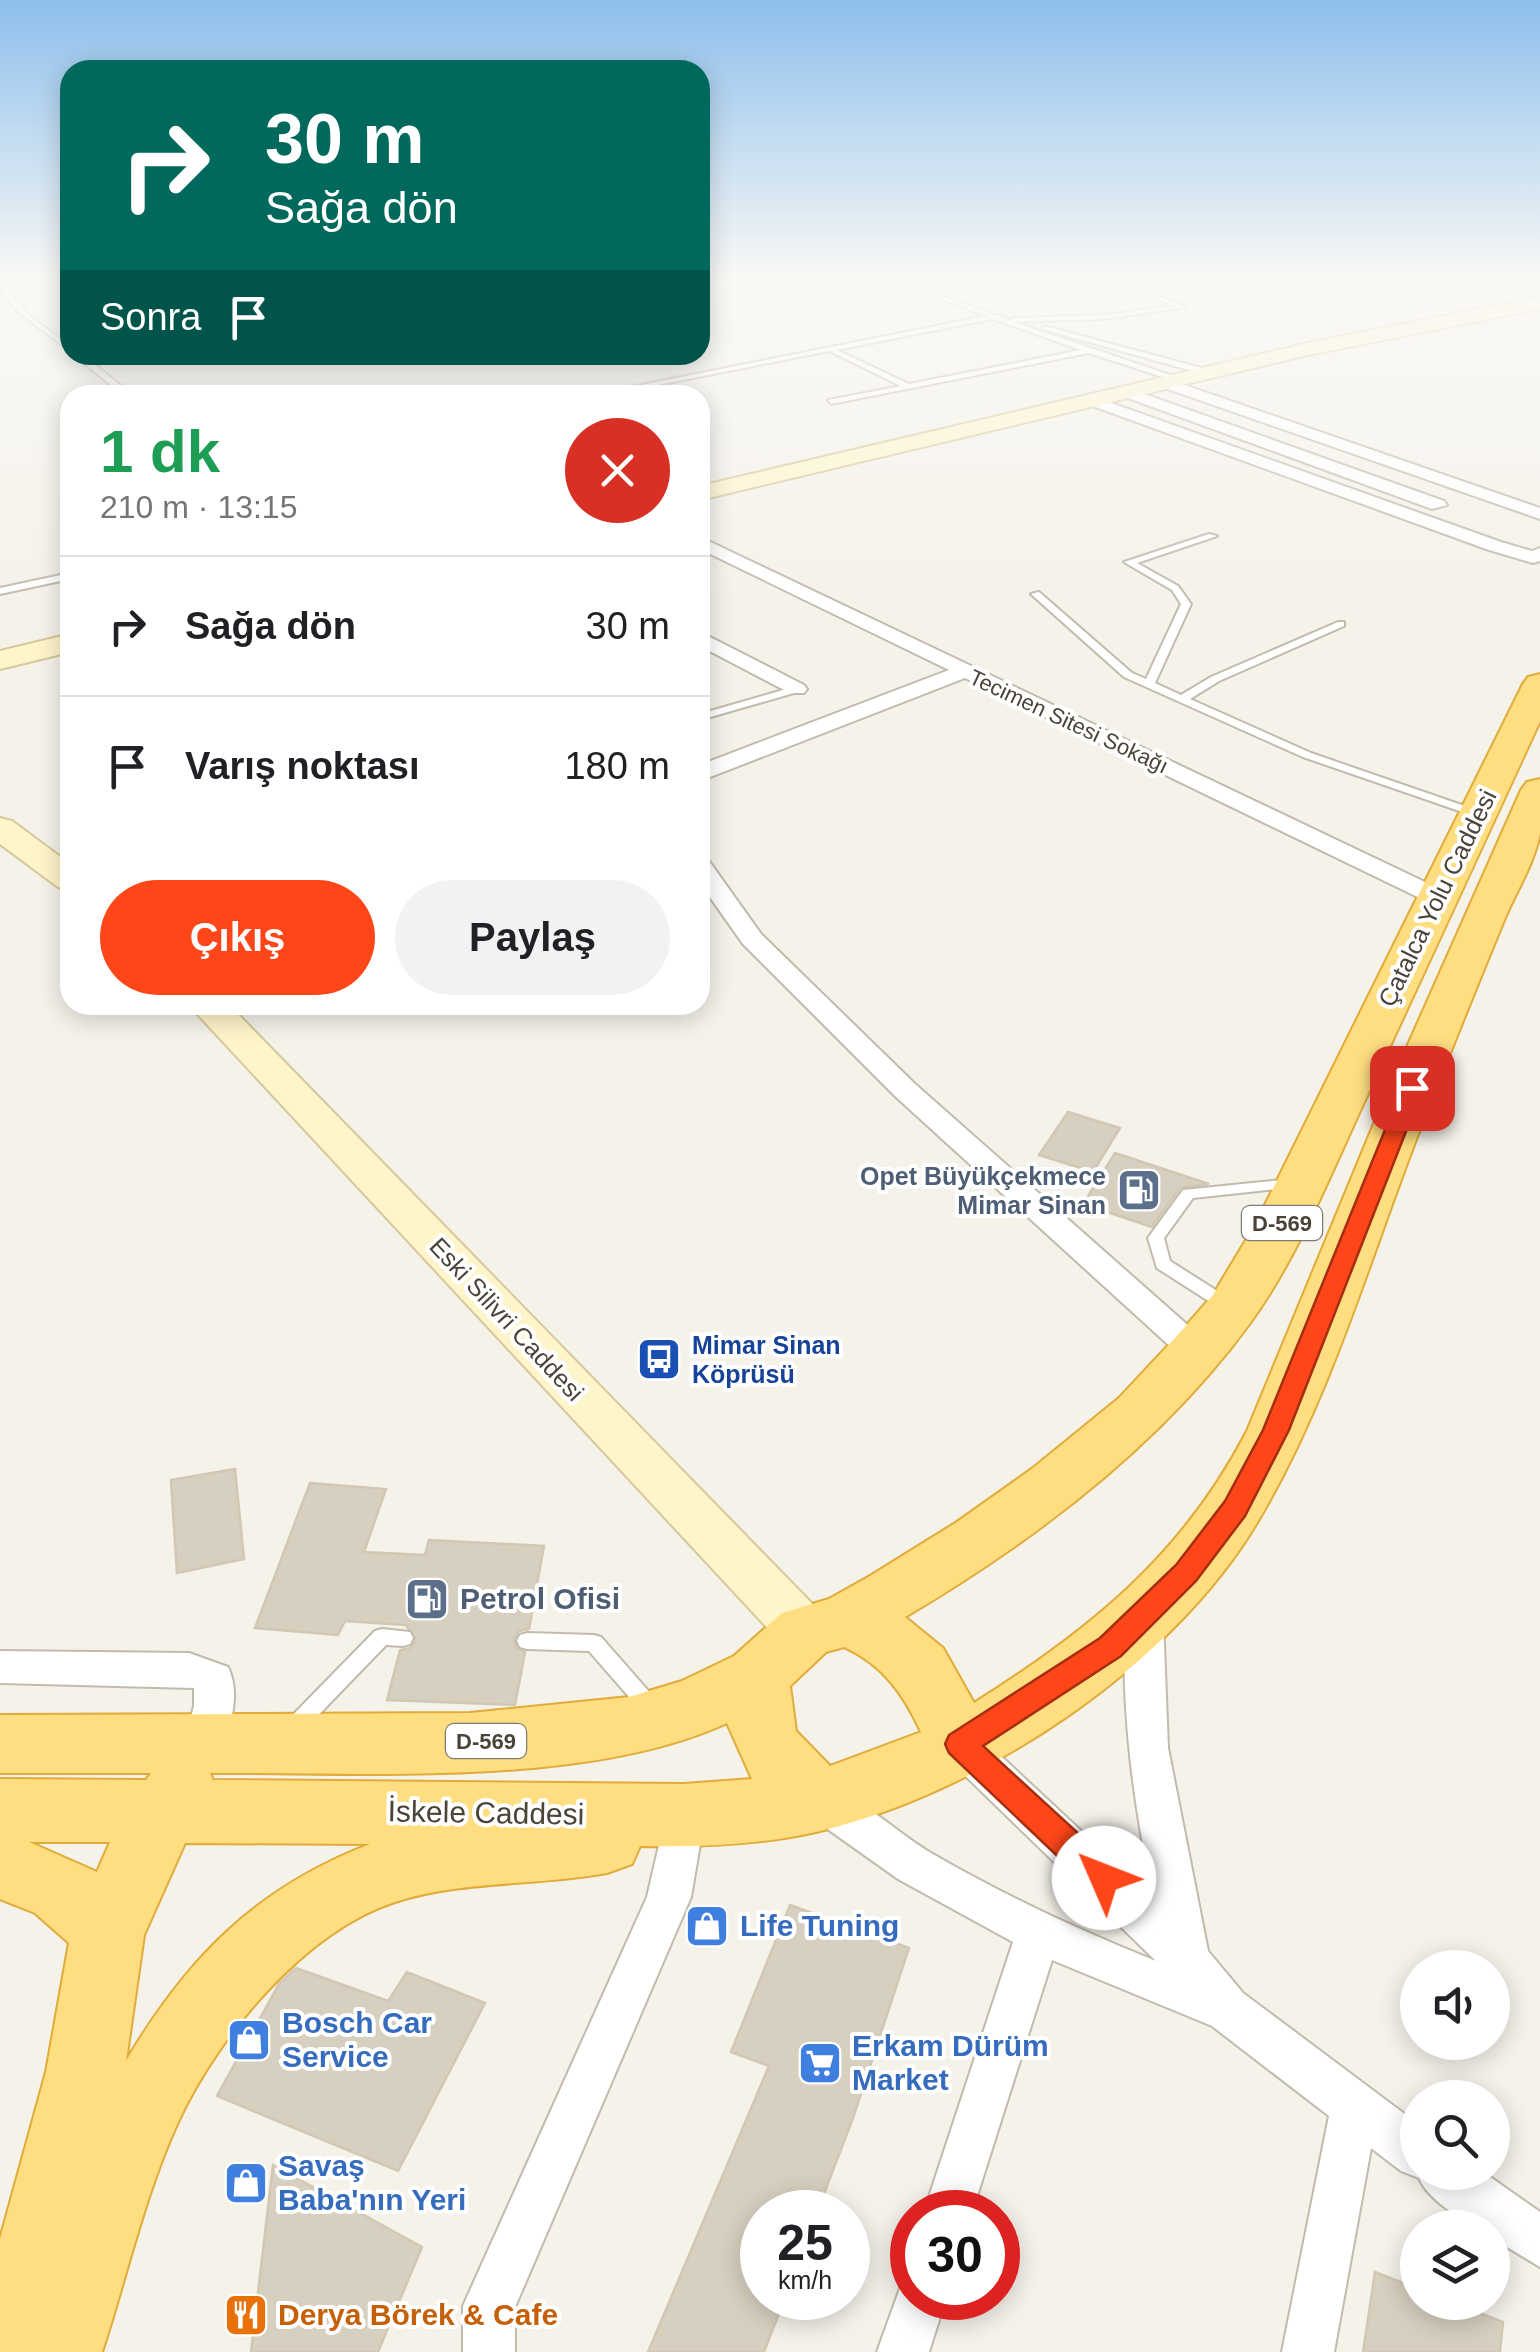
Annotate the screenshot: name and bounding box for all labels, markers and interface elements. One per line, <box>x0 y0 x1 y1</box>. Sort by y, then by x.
icon: right <box>100 100 230 230</box>
text: 30 m <box>265 100 425 178</box>
text: Sağa dön <box>265 182 458 233</box>
icon: arrive <box>221 290 276 345</box>
text: Sonra <box>100 296 201 338</box>
text: 1 dk <box>100 418 220 485</box>
button: close <box>565 418 670 523</box>
text: 210 m · 13:15 <box>100 489 297 525</box>
icon: right <box>100 599 155 654</box>
text: Sağa dön <box>185 605 356 647</box>
text: 30 m <box>586 605 670 647</box>
street label: Tecimen Sitesi Sokağı <box>965 664 1172 779</box>
icon: arrive <box>100 739 155 794</box>
text: Varış noktası <box>185 745 419 787</box>
text: 180 m <box>564 745 670 787</box>
street label: Çatalca Yolu Caddesi <box>1372 785 1502 1011</box>
button: Çıkış <box>100 880 375 995</box>
button: Paylaş <box>395 880 670 995</box>
pin <box>1370 1046 1455 1131</box>
icon: arrive <box>1385 1061 1440 1116</box>
place label: Opet Büyükçekmece Mimar Sinan <box>860 1162 1106 1219</box>
fuel station icon: Opet Büyükçekmece Mimar Sinan <box>1116 1167 1162 1213</box>
road number: D-569 <box>1242 1206 1322 1240</box>
street label: Eski Silivri Caddesi <box>424 1232 590 1406</box>
place label: Mimar Sinan Köprüsü <box>692 1331 841 1388</box>
bus stop icon: Mimar Sinan Köprüsü <box>636 1336 682 1382</box>
fuel station icon: Petrol Ofisi <box>404 1576 450 1622</box>
place label: Petrol Ofisi <box>460 1582 620 1615</box>
road number: D-569 <box>446 1724 526 1758</box>
street label: İskele Caddesi <box>387 1794 585 1831</box>
position arrow <box>1052 1826 1156 1930</box>
shop icon: Life Tuning <box>684 1903 730 1949</box>
place label: Life Tuning <box>740 1909 899 1942</box>
map controls <box>1400 1950 1510 2320</box>
button: sound <box>1400 1950 1510 2060</box>
place label: Bosch Car Service <box>282 2006 432 2073</box>
shop icon: Bosch Car Service <box>226 2017 272 2063</box>
place label: Erkam Dürüm Market <box>852 2029 1049 2096</box>
supermarket icon: Erkam Dürüm Market <box>797 2040 843 2086</box>
button: search <box>1400 2080 1510 2190</box>
place label: Savaş Baba'nın Yeri <box>278 2149 466 2216</box>
shop icon: Savaş Baba'nın Yeri <box>223 2160 269 2206</box>
speed limit sign: 30 <box>890 2190 1020 2320</box>
button: layers <box>1400 2210 1510 2320</box>
text: 25 <box>777 2215 833 2271</box>
text: km/h <box>778 2266 832 2294</box>
restaurant icon: Derya Börek & Cafe <box>223 2292 269 2338</box>
place label: Derya Börek & Cafe <box>278 2298 558 2331</box>

